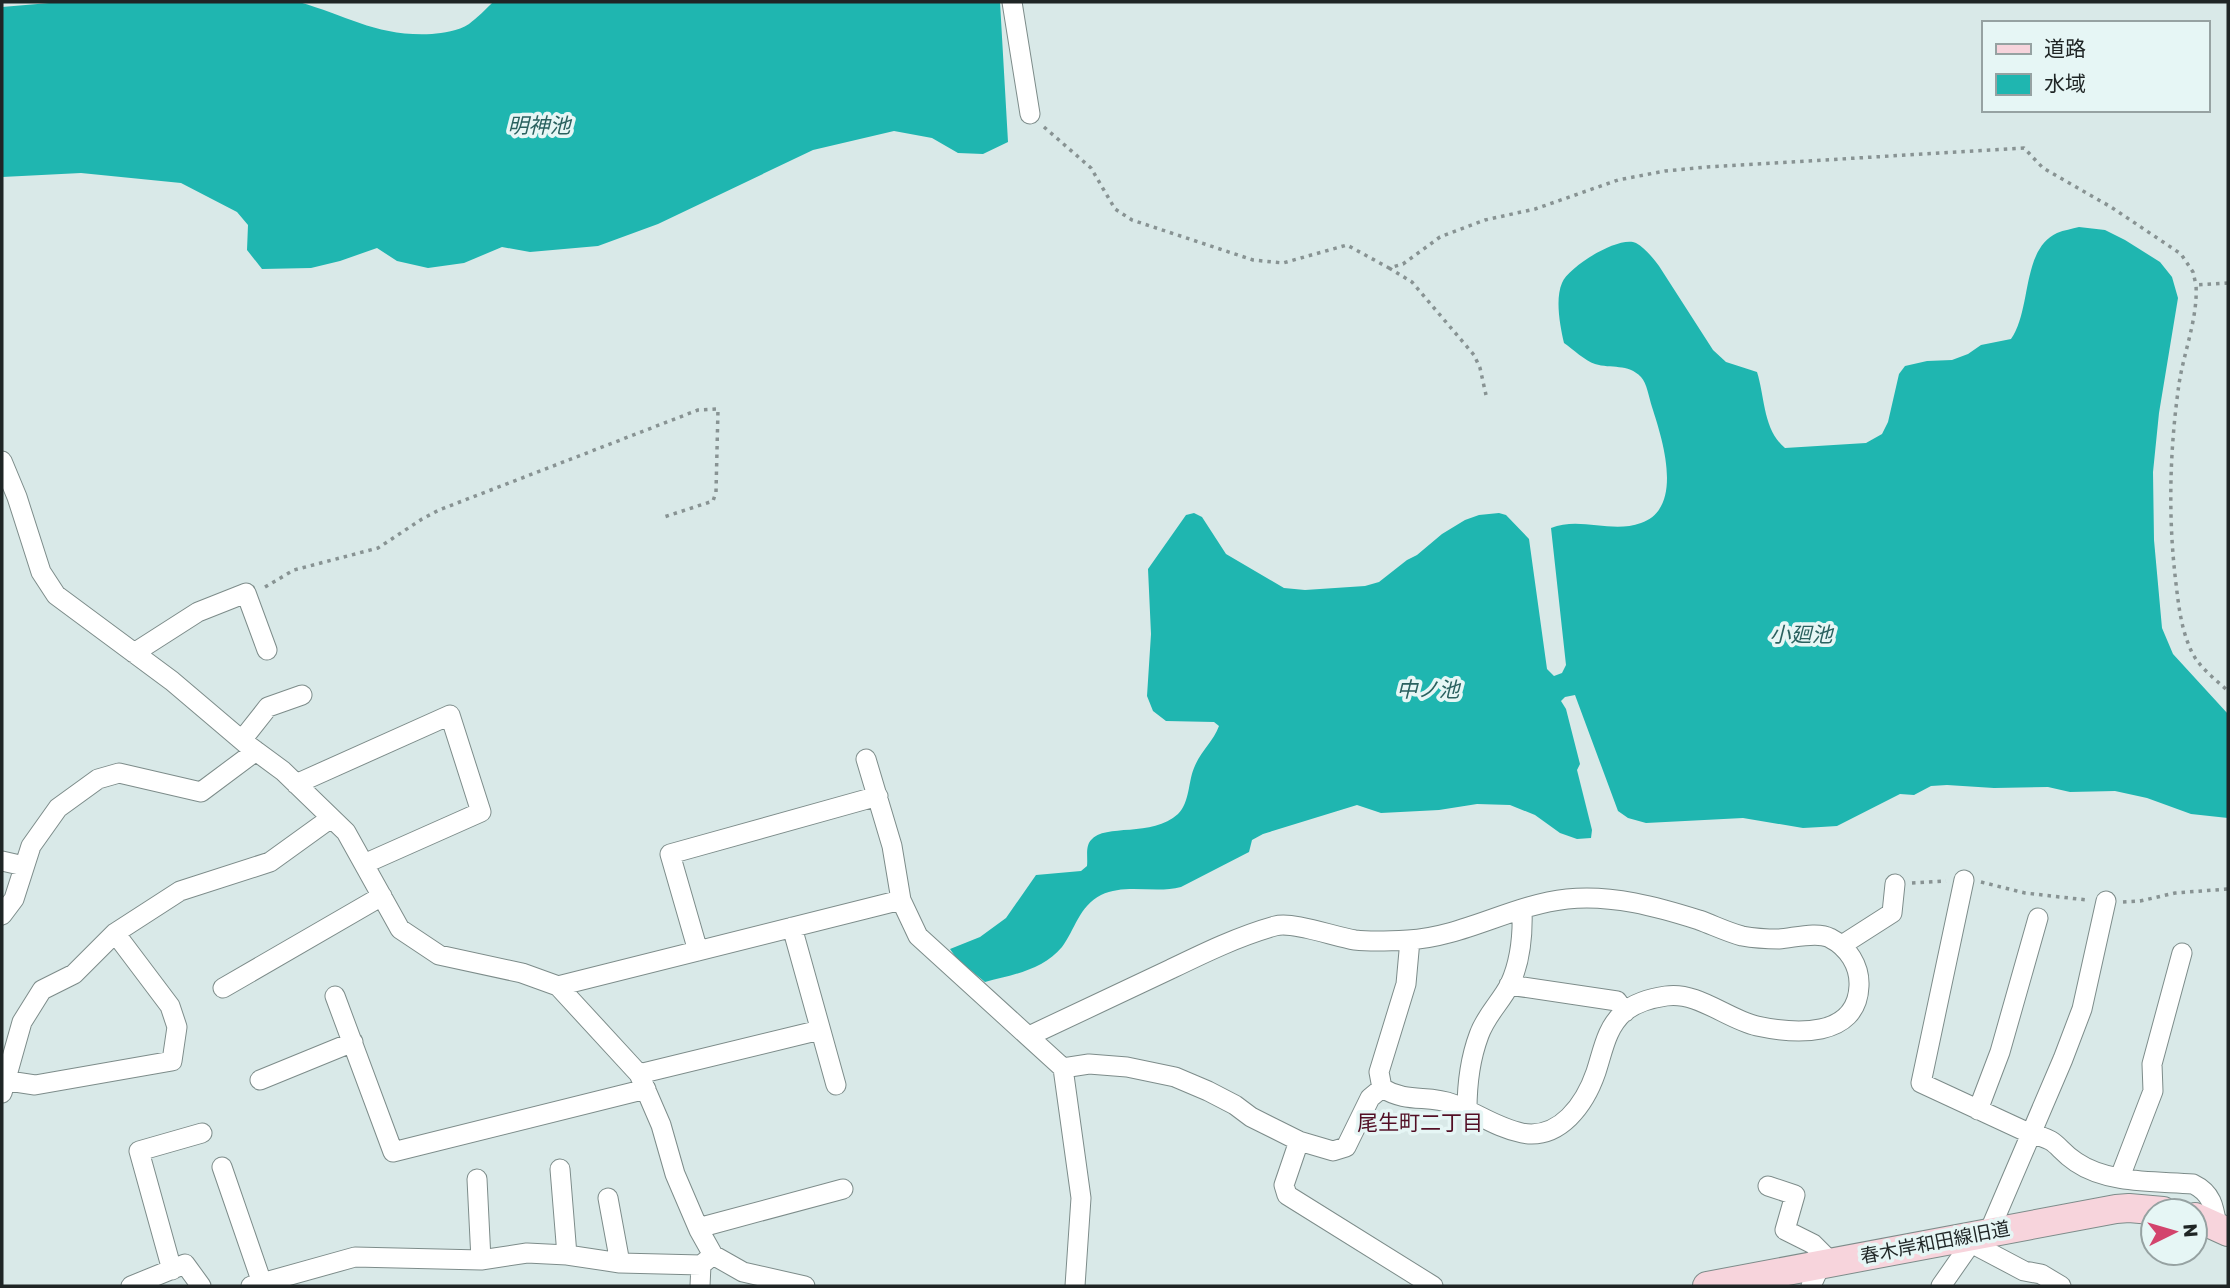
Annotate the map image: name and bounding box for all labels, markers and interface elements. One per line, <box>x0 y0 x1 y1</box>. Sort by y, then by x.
legend <box>1982 21 2209 112</box>
text: 道路 <box>2044 36 2086 61</box>
text: 水域 <box>2044 71 2086 96</box>
water label: 明神池 <box>508 113 572 138</box>
water label: 小廻池 <box>1770 622 1834 647</box>
water label: 中ノ池 <box>1397 677 1461 702</box>
district label: 尾生町二丁目 <box>1357 1110 1483 1135</box>
north arrow <box>2139 1197 2209 1267</box>
street label: 春木岸和田線旧道 <box>1858 1217 2012 1268</box>
text: N <box>2178 1223 2202 1238</box>

